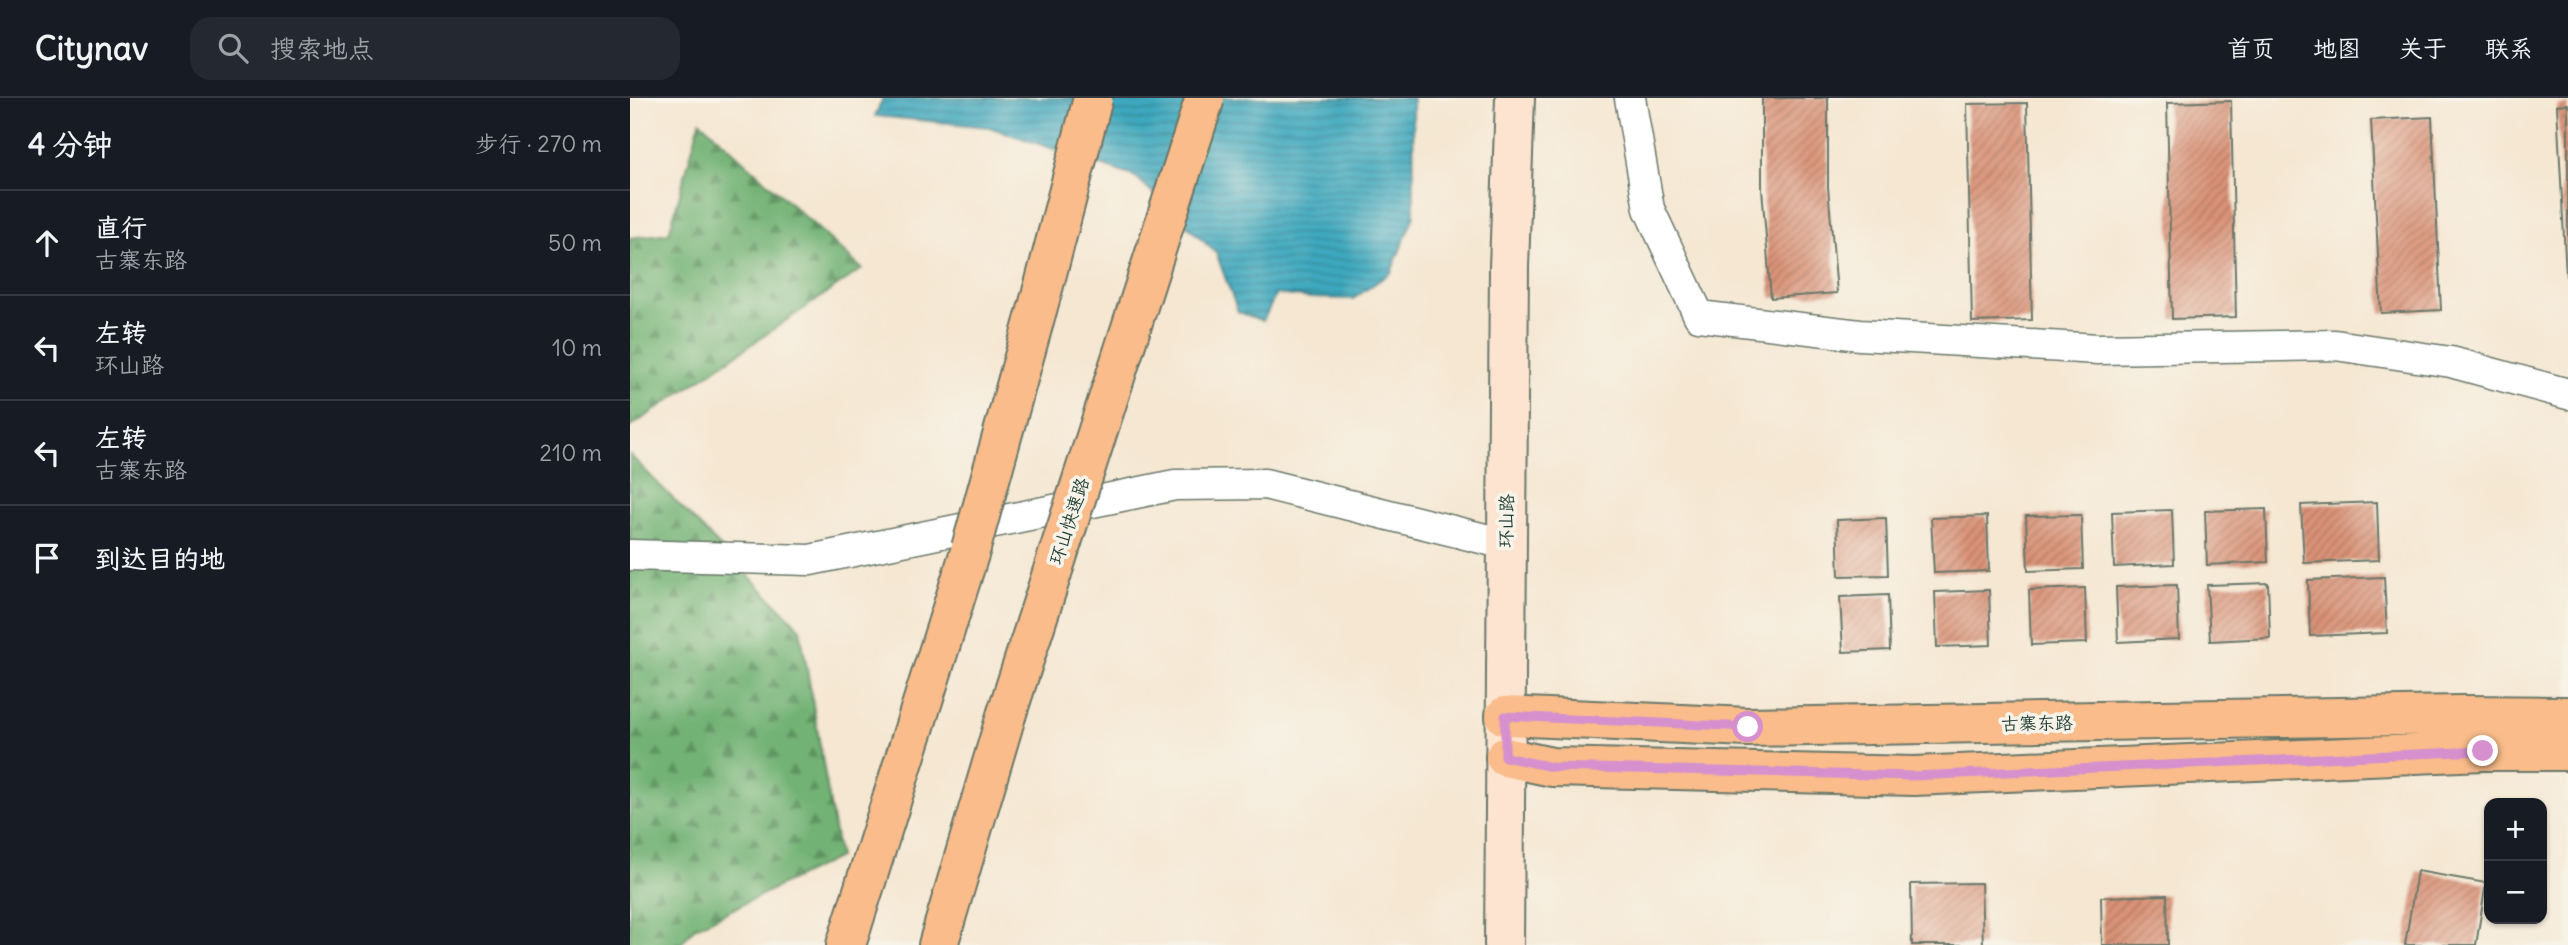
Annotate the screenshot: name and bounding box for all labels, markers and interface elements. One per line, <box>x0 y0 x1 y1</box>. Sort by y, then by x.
search box <box>190 17 680 80</box>
text: Citynav <box>35 27 148 69</box>
icon: search <box>214 29 252 67</box>
text: 搜索地点 <box>270 32 374 65</box>
text: 首页 <box>2227 33 2275 63</box>
text: 地图 <box>2313 33 2361 63</box>
text: 关于 <box>2399 33 2447 63</box>
text: 联系 <box>2485 33 2533 63</box>
text: 4 分钟 <box>28 125 112 163</box>
text: 步行 · 270 m <box>475 129 602 158</box>
text: 直行 <box>95 211 147 244</box>
icon: ahead <box>28 224 66 262</box>
text: 50 m <box>548 228 602 257</box>
text: 古寨东路 <box>95 245 187 274</box>
text: 左转 <box>95 316 147 349</box>
icon: left <box>28 329 66 367</box>
text: 10 m <box>552 333 602 362</box>
text: 环山路 <box>95 350 164 379</box>
text: 左转 <box>95 421 147 454</box>
icon: left <box>28 434 66 472</box>
text: 210 m <box>539 438 602 467</box>
text: 古寨东路 <box>95 455 187 484</box>
street label: 环山快速路 <box>1044 475 1094 567</box>
street label: 环山路 <box>1494 494 1518 548</box>
icon: arrive <box>28 539 66 577</box>
text: 到达目的地 <box>95 542 225 575</box>
route start <box>1732 711 1763 742</box>
street label: 古寨东路 <box>2001 711 2073 735</box>
route end <box>2467 735 2498 766</box>
map controls <box>2484 798 2547 924</box>
button: + <box>2484 798 2547 861</box>
button: − <box>2484 861 2547 924</box>

